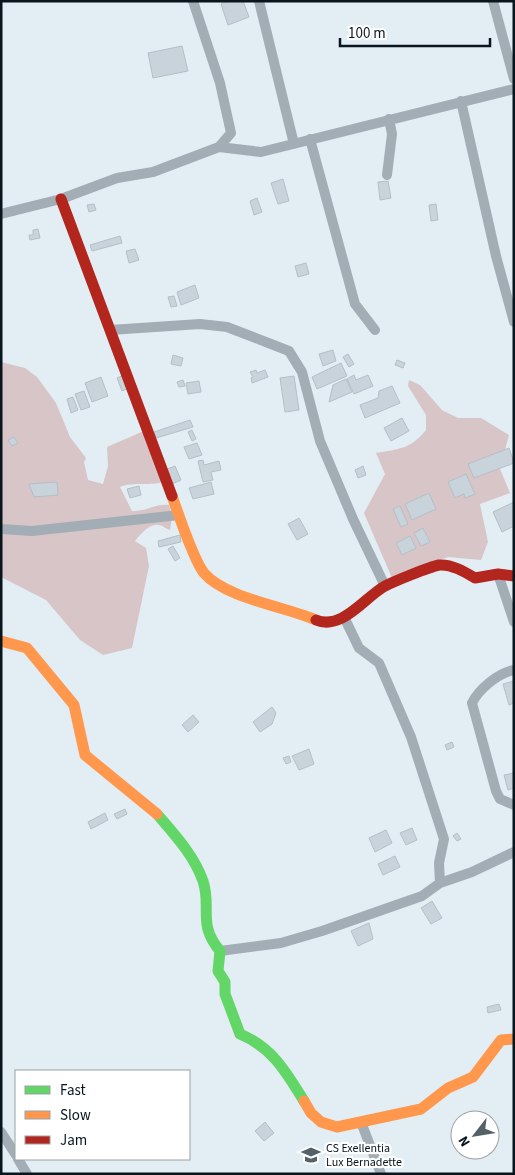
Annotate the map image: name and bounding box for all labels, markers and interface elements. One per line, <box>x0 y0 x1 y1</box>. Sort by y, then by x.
scale bar <box>340 15 490 47</box>
text: 100 m <box>348 23 386 44</box>
legend <box>15 1070 190 1160</box>
text: Fast <box>60 1080 86 1101</box>
text: Slow <box>60 1105 91 1126</box>
north arrow <box>450 1110 500 1160</box>
text: Jam <box>60 1130 87 1151</box>
text: N <box>454 1132 476 1150</box>
place label: CS Exellentia Lux Bernadette <box>326 1140 402 1171</box>
school or university icon: CS Exellentia Lux Bernadette <box>300 1144 322 1166</box>

